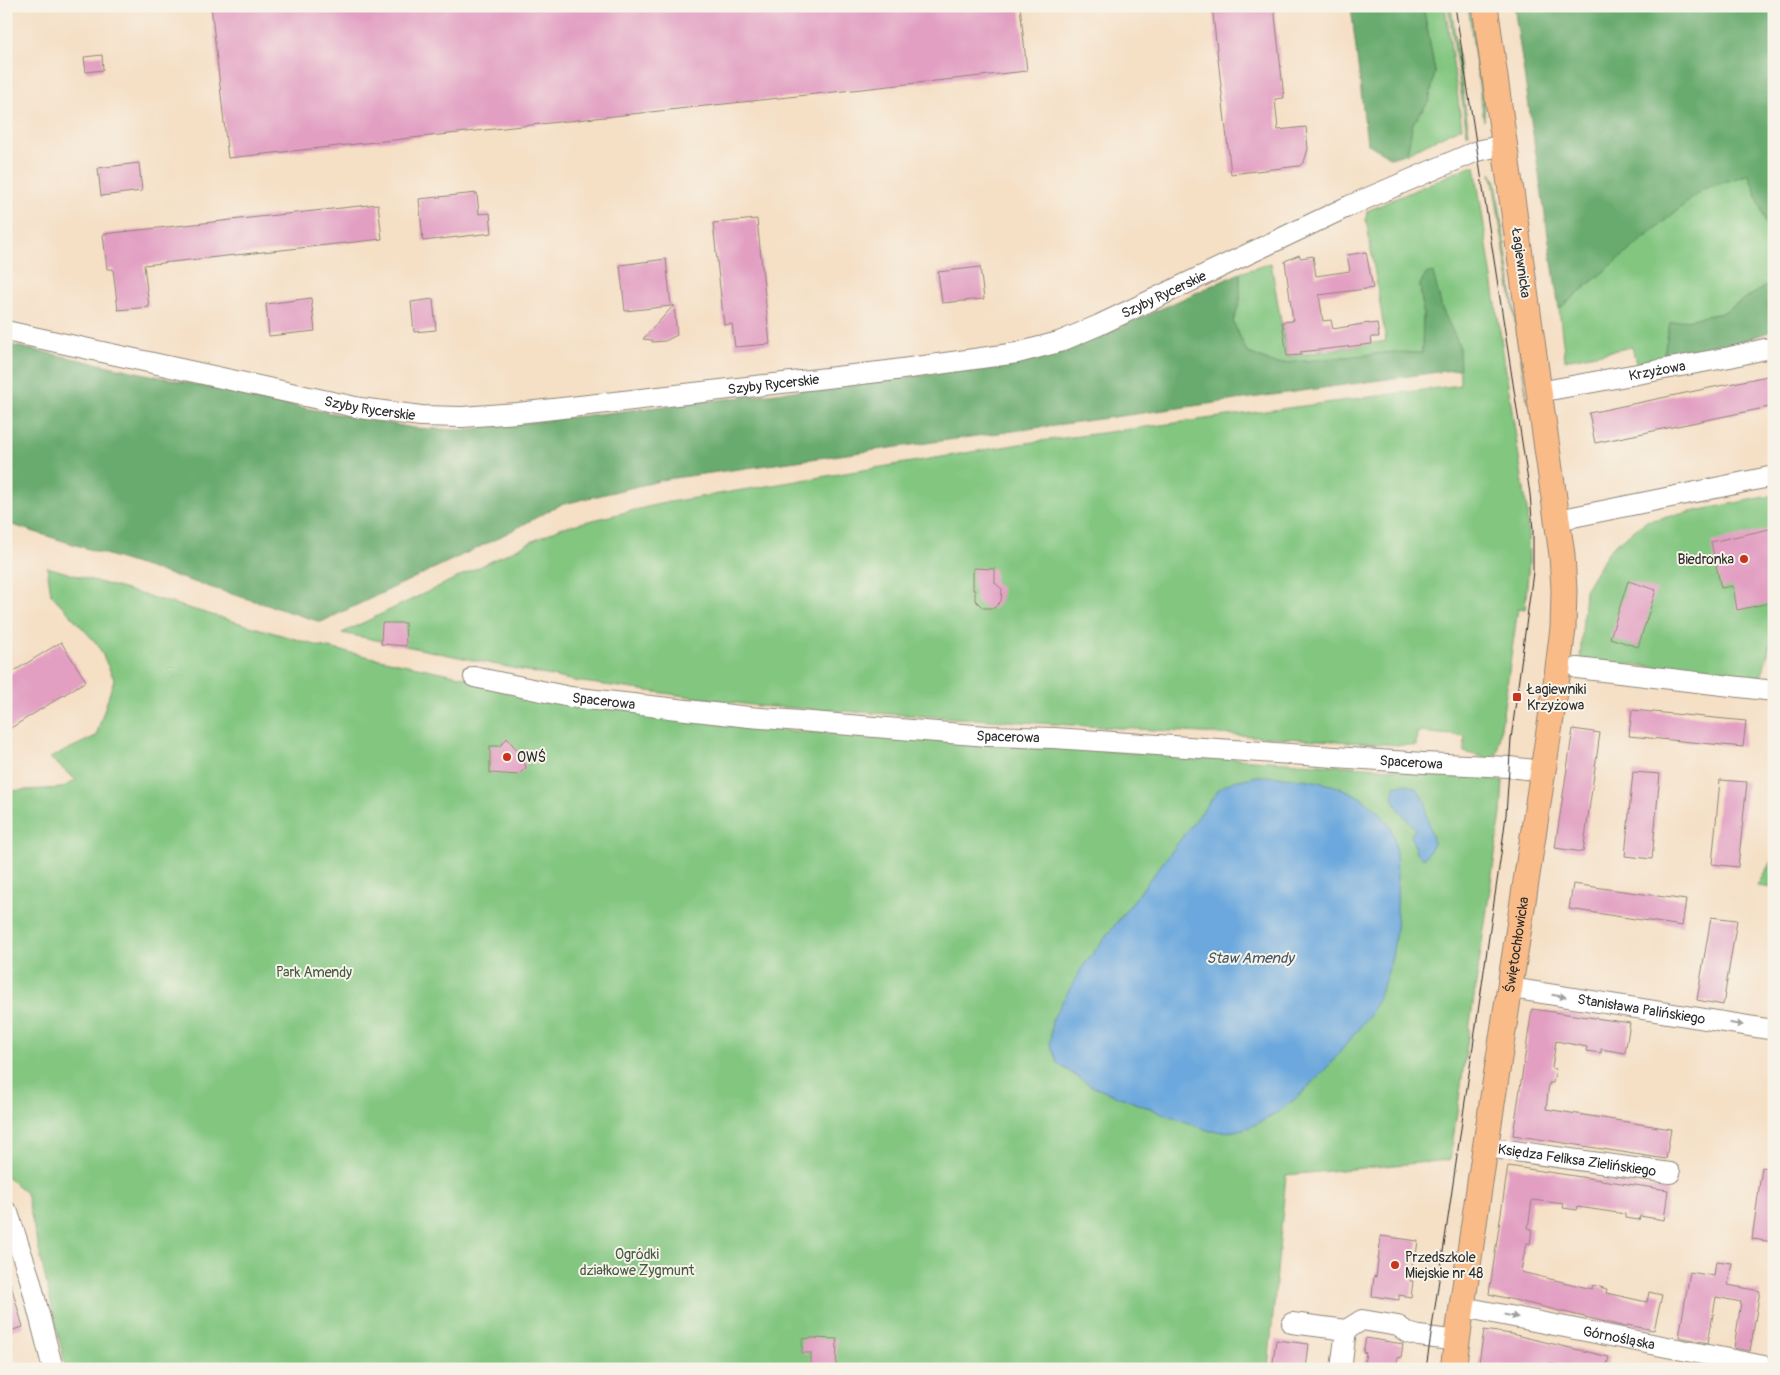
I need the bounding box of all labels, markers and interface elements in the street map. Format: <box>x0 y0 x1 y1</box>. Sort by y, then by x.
street label: Łagiewnicka <box>1508 226 1534 299</box>
street label: Szyby Rycerskie <box>1118 267 1209 322</box>
street label: Krzyżowa <box>1627 357 1687 384</box>
street label: Szyby Rycerskie <box>727 370 820 398</box>
street label: Szyby Rycerskie <box>323 392 416 424</box>
place label: Biedronka <box>1677 551 1734 568</box>
marker: Biedronka <box>1738 553 1750 565</box>
place label: Łagiewniki Krzyżowa <box>1526 681 1587 714</box>
street label: Spacerowa <box>571 689 636 713</box>
marker: Łagiewniki Krzyżowa <box>1511 691 1523 703</box>
street label: Spacerowa <box>976 727 1040 746</box>
place label: OWŚ <box>517 748 546 766</box>
marker: OWŚ <box>501 751 513 763</box>
street label: Spacerowa <box>1379 752 1443 772</box>
street label: Świętochłowicka <box>1500 896 1532 994</box>
water label: Staw Amendy <box>1206 949 1296 968</box>
park label: Park Amendy <box>276 964 352 981</box>
street label: Stanisława Palińskiego <box>1576 990 1707 1027</box>
one-way arrow <box>1551 992 1567 1000</box>
one-way arrow <box>1729 1020 1745 1028</box>
street label: Księdza Feliksa Zielińskiego <box>1497 1140 1658 1180</box>
park label: Ogródki działkowe Zygmunt <box>580 1246 695 1279</box>
place label: Przedszkole Miejskie nr 48 <box>1405 1249 1483 1282</box>
marker: Przedszkole Miejskie nr 48 <box>1389 1259 1401 1271</box>
one-way arrow <box>1503 1313 1519 1321</box>
street label: Górnośląska <box>1581 1322 1657 1353</box>

